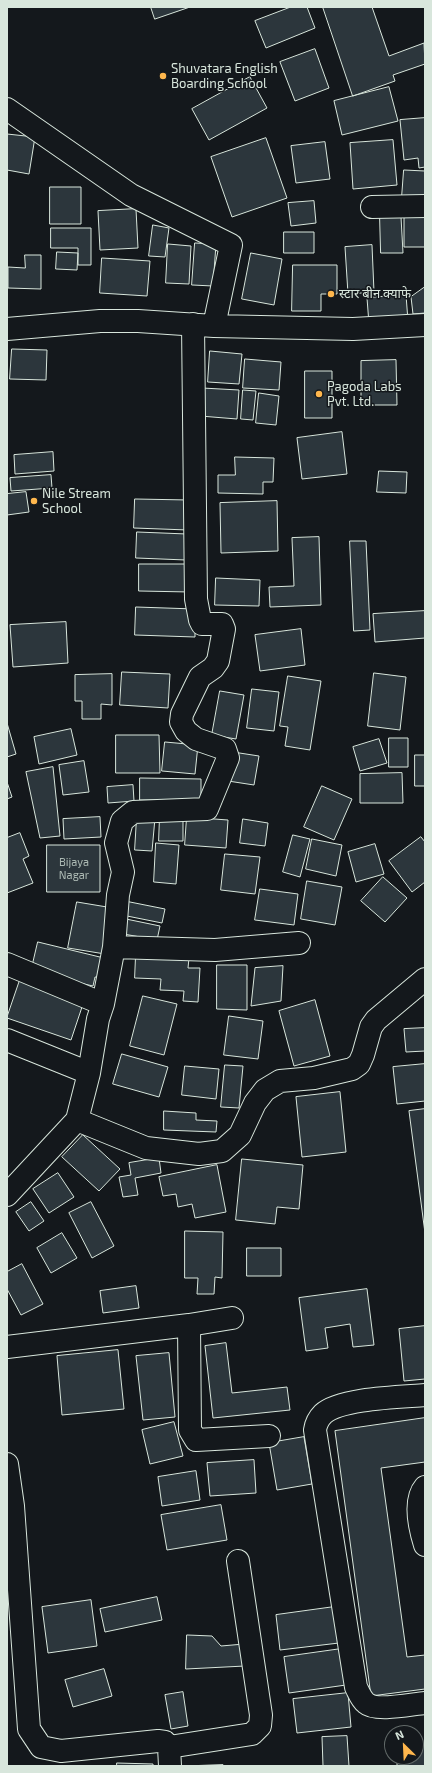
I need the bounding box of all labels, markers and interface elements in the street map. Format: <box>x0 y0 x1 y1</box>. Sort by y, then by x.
place label: Shuvatara English Boarding School <box>171 61 278 92</box>
marker: Shuvatara English Boarding School <box>158 71 168 81</box>
place label: स्टार बीन क्याफे <box>339 286 411 302</box>
marker: स्टार बीन क्याफे <box>326 289 336 299</box>
place label: Pagoda Labs Pvt. Ltd. <box>327 379 402 410</box>
marker: Pagoda Labs Pvt. Ltd. <box>314 389 324 399</box>
place label: Nile Stream School <box>42 486 111 517</box>
marker: Nile Stream School <box>29 496 39 506</box>
house number: Bijaya Nagar <box>59 855 89 881</box>
north arrow <box>384 1725 424 1765</box>
text: N <box>393 1727 406 1742</box>

